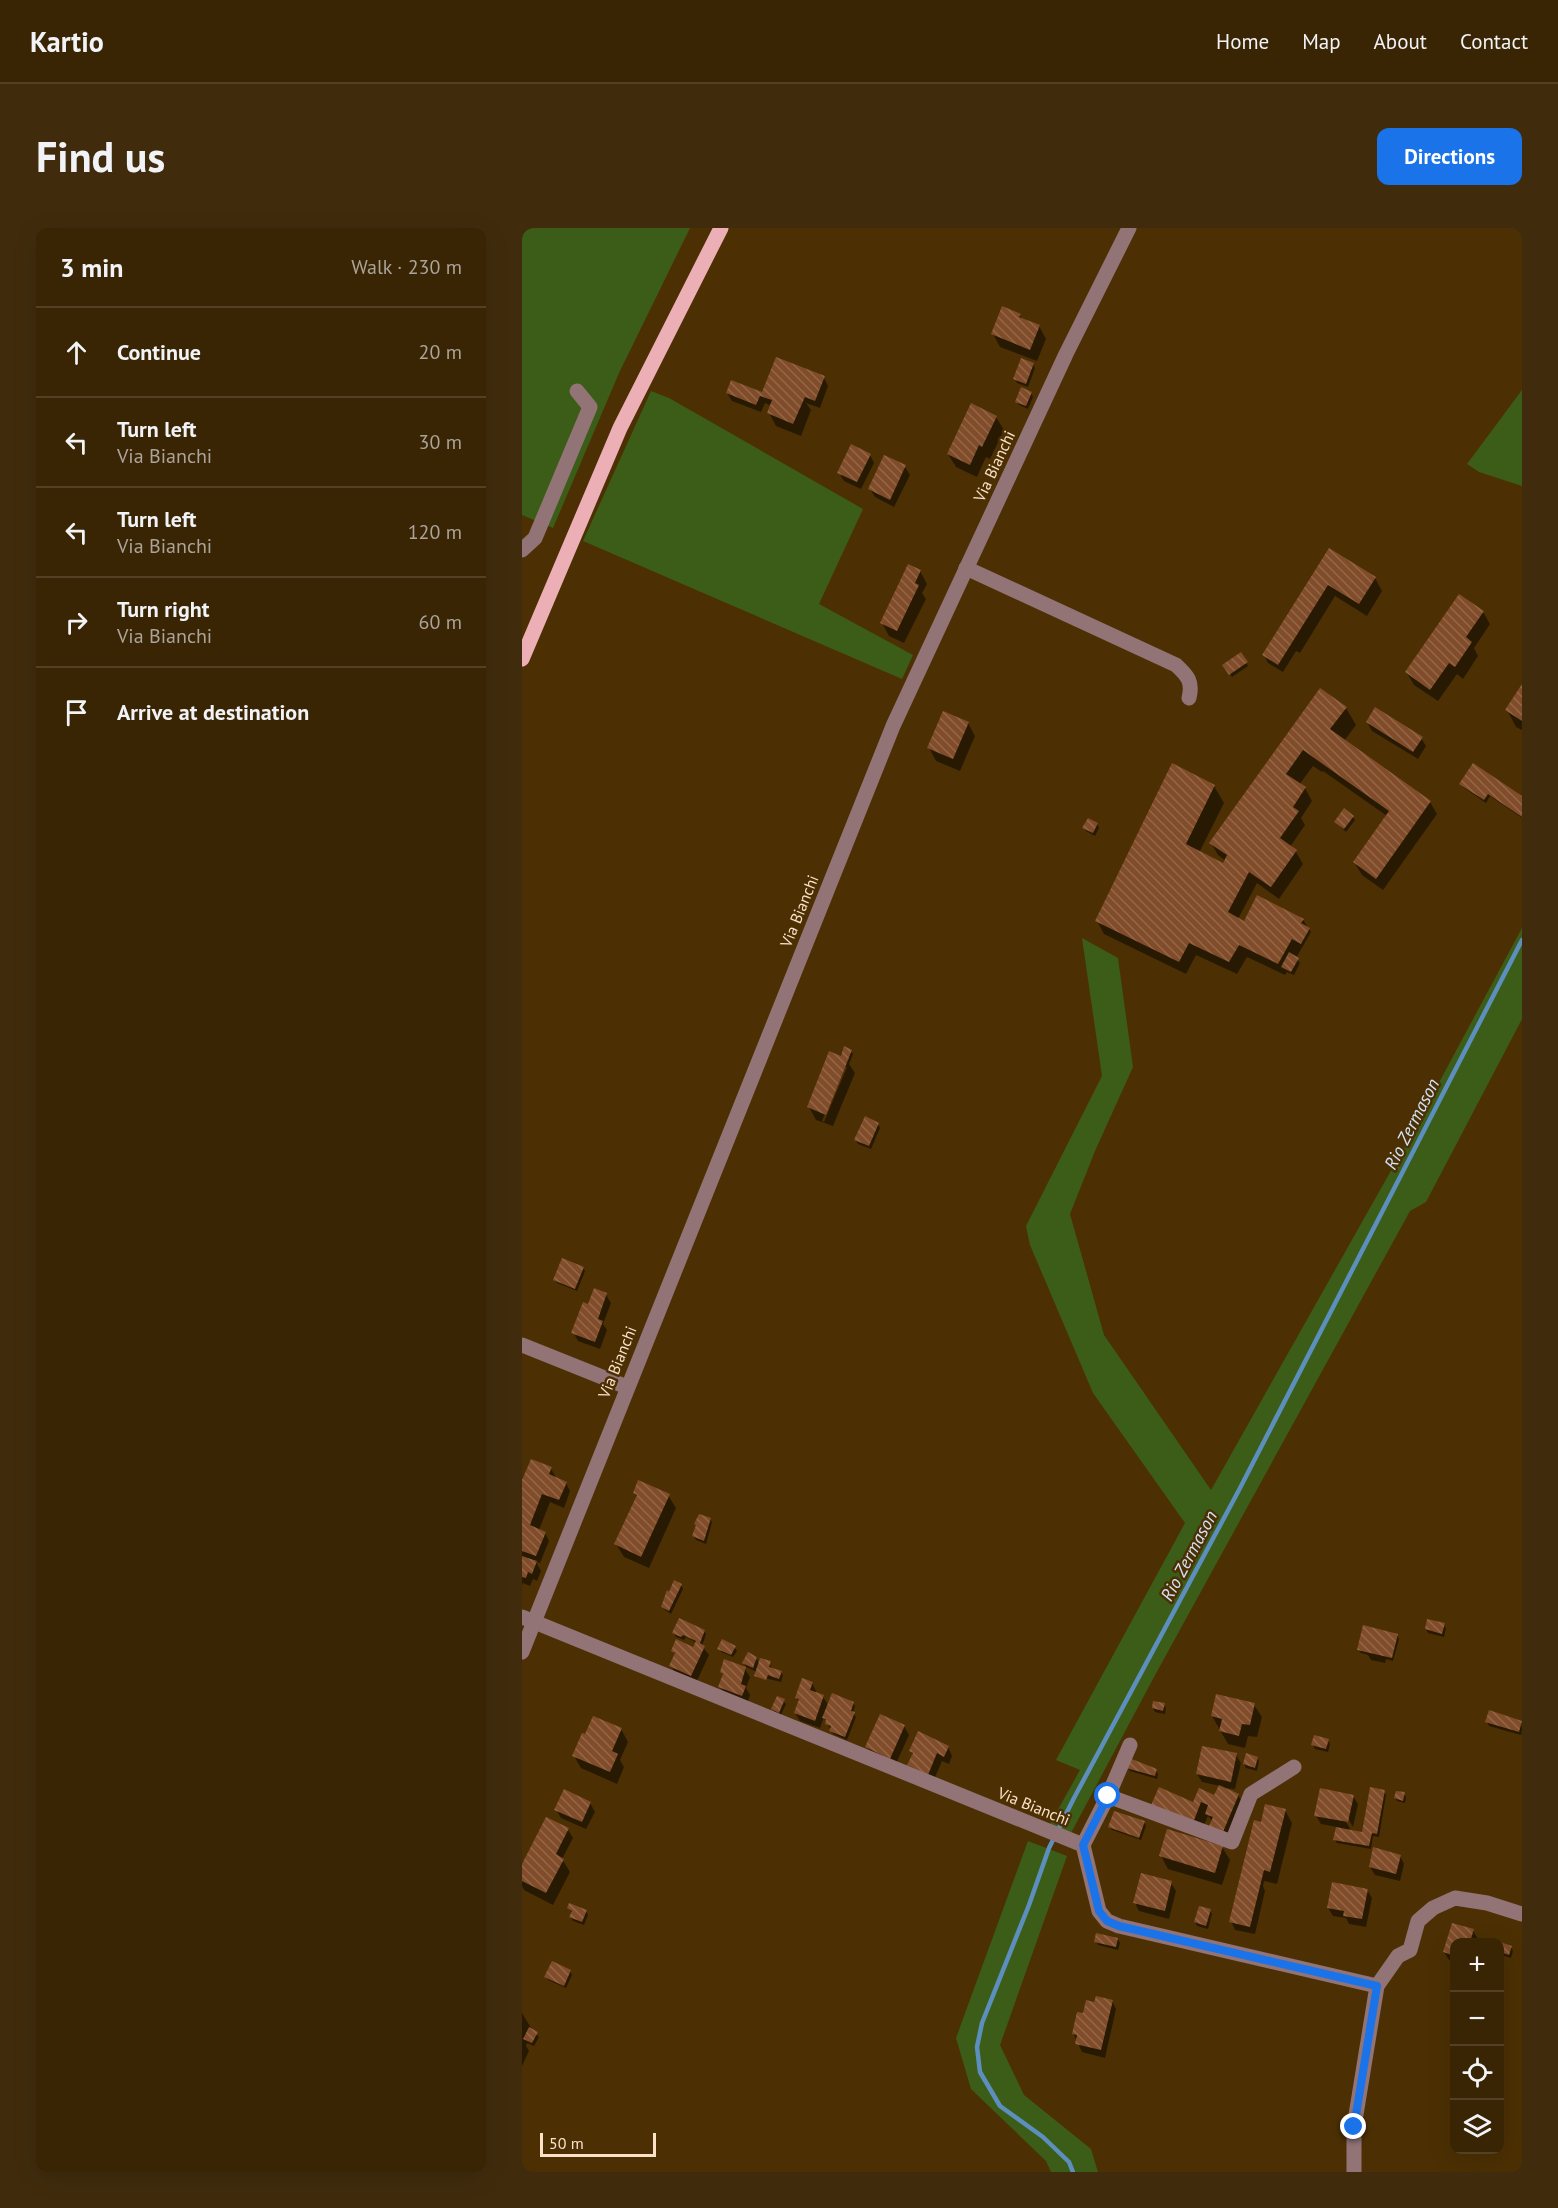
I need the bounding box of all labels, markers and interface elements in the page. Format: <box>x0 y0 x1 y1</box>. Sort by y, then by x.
text: Kartio <box>30 23 104 60</box>
text: Home <box>1216 28 1269 55</box>
text: Map <box>1302 28 1341 55</box>
text: About <box>1374 28 1427 55</box>
text: Contact <box>1460 28 1528 55</box>
button: Directions <box>1377 128 1522 185</box>
text: Find us <box>36 129 165 184</box>
text: 3 min <box>60 251 123 284</box>
text: Walk · 230 m <box>351 254 462 280</box>
icon: ahead <box>60 336 93 369</box>
text: Continue <box>117 338 201 366</box>
text: 20 m <box>419 339 462 365</box>
text: Turn left <box>117 415 197 443</box>
icon: left <box>60 426 93 459</box>
street label: Via Bianchi <box>968 427 1019 506</box>
text: 30 m <box>419 429 462 455</box>
text: Via Bianchi <box>117 443 212 469</box>
text: Turn left <box>117 505 197 533</box>
icon: left <box>60 516 93 549</box>
text: 120 m <box>408 519 462 545</box>
text: Via Bianchi <box>117 533 212 559</box>
text: Turn right <box>117 595 209 623</box>
icon: right <box>60 606 93 639</box>
text: 60 m <box>419 609 462 635</box>
text: Via Bianchi <box>117 623 212 649</box>
icon: arrive <box>60 696 93 729</box>
text: Arrive at destination <box>117 698 309 726</box>
street label: Via Bianchi <box>775 872 823 951</box>
water label: Rio Zermason <box>1379 1074 1444 1173</box>
street label: Via Bianchi <box>593 1323 641 1402</box>
water label: Rio Zermason <box>1155 1507 1222 1605</box>
street label: Via Bianchi <box>994 1782 1073 1830</box>
route start <box>1094 1782 1120 1808</box>
map controls <box>1450 1938 1504 2154</box>
button: + <box>1450 1938 1504 1992</box>
button: − <box>1450 1992 1504 2046</box>
button: locate <box>1450 2046 1504 2100</box>
button: layers <box>1450 2100 1504 2154</box>
route end <box>1340 2113 1366 2139</box>
scale bar <box>540 2130 656 2158</box>
text: 50 m <box>549 2133 584 2153</box>

